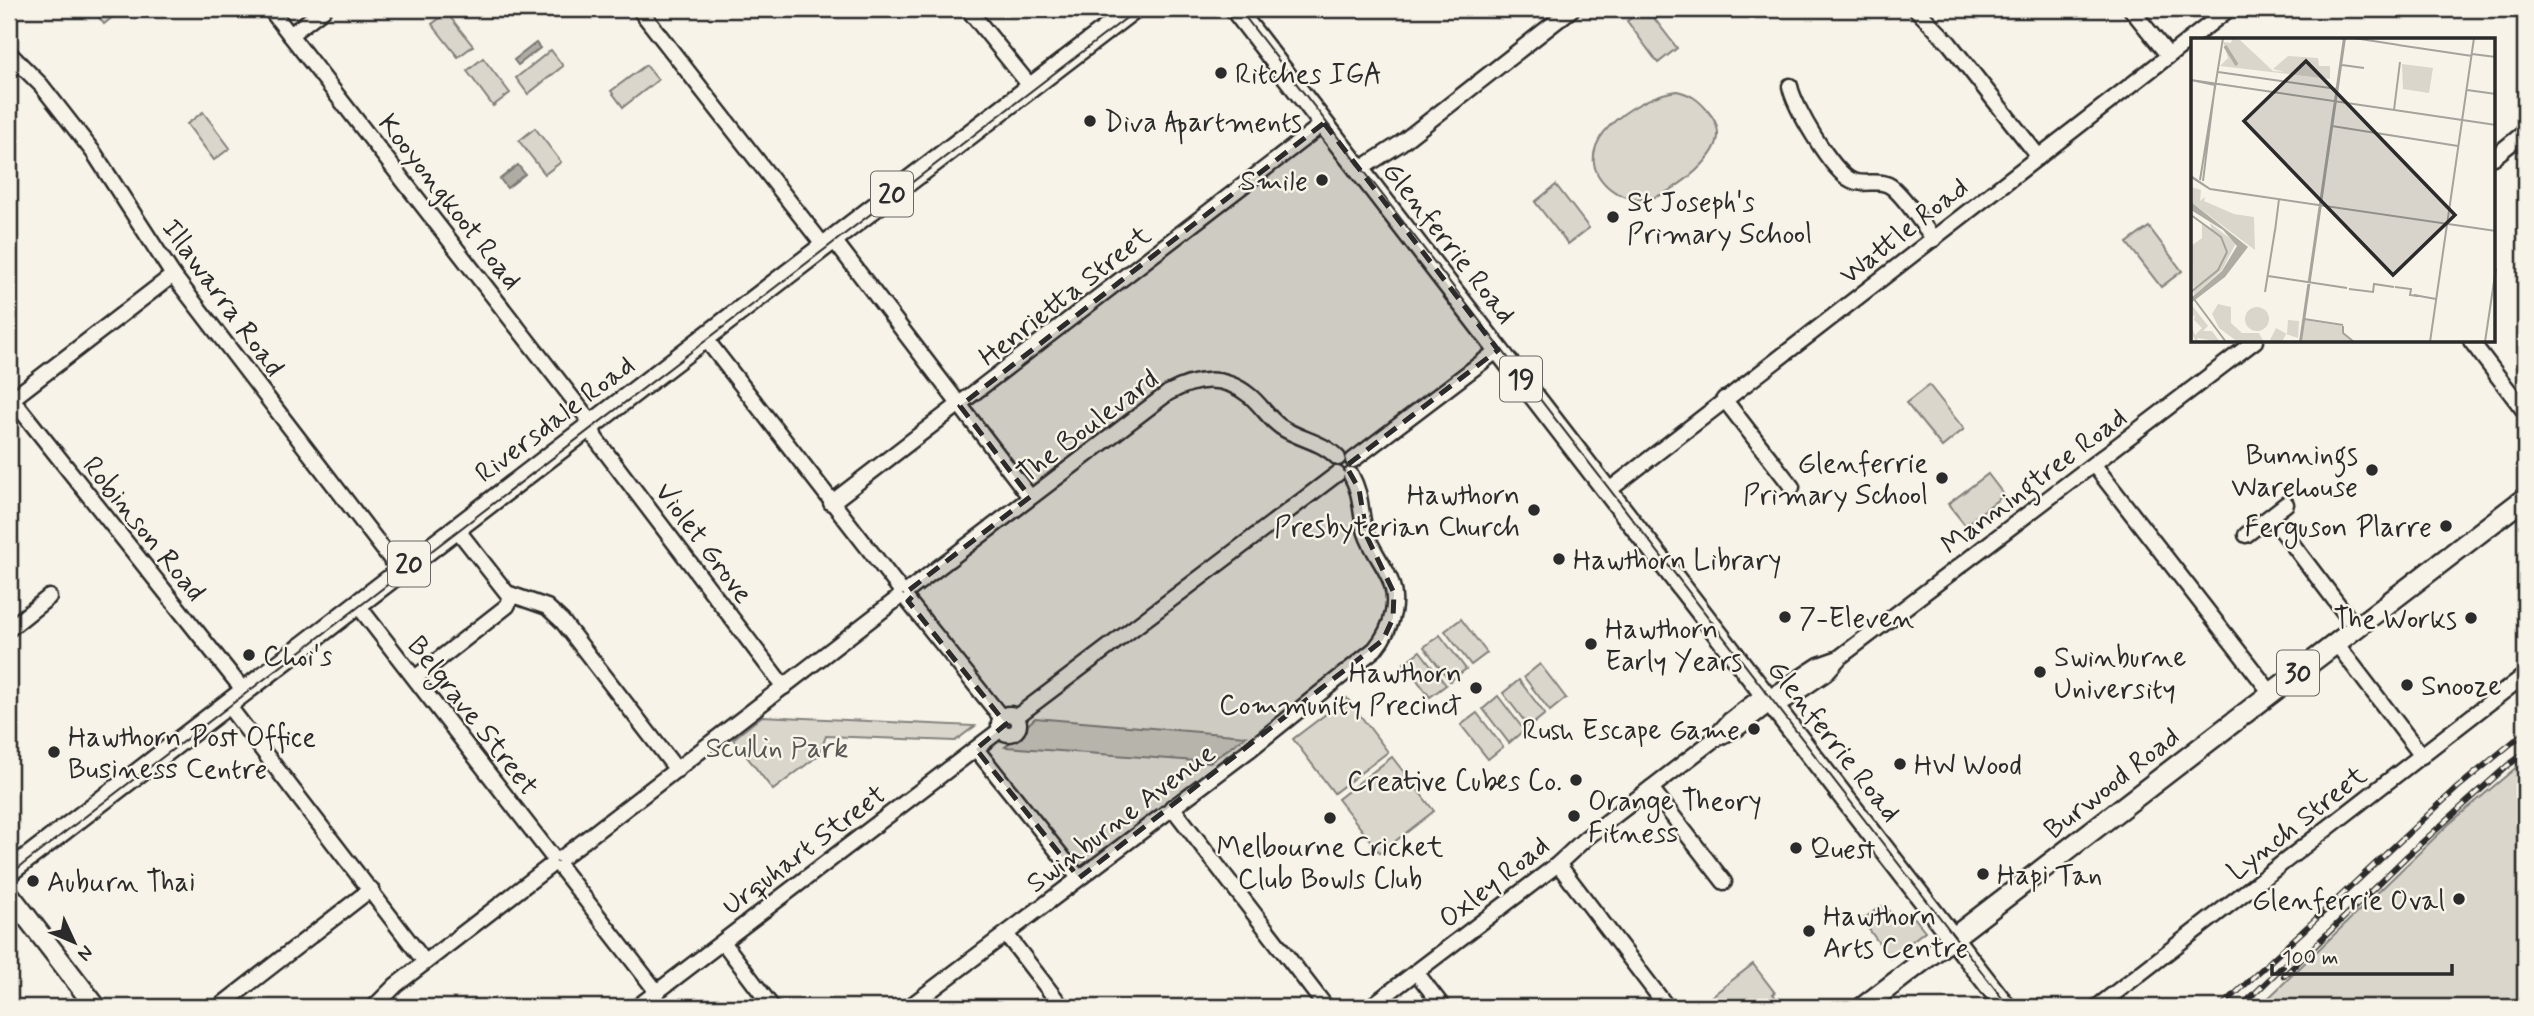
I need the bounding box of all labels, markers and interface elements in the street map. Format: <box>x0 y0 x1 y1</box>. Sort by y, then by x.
inset map <box>2191 38 2496 343</box>
place label: Ritches IGA <box>1235 57 1382 94</box>
marker: Ritches IGA <box>1213 65 1229 81</box>
place label: Diva Apartments <box>1104 105 1302 145</box>
street label: Kooyongkoot Road <box>369 107 529 298</box>
marker: Diva Apartments <box>1082 113 1098 129</box>
street label: Glenferrie Road <box>1373 155 1523 332</box>
place label: Smile <box>1240 164 1308 201</box>
street label: Wattle Road <box>1832 170 1977 294</box>
road number: 20 <box>871 172 913 216</box>
marker: Smile <box>1314 172 1330 188</box>
place label: St Joseph's Primary School <box>1627 185 1812 254</box>
marker: St Joseph's Primary School <box>1605 209 1621 225</box>
street label: Illawarra Road <box>152 212 292 385</box>
street label: Henrietta Street <box>972 218 1160 376</box>
street label: Riversdale Road <box>468 348 643 492</box>
road number: 19 <box>1500 356 1542 402</box>
street label: The Boulevard <box>1010 361 1167 493</box>
street label: Manningtree Road <box>1934 400 2137 566</box>
place label: Bunnings Warehouse <box>2231 438 2358 507</box>
place label: Glenferrie Primary School <box>1743 446 1928 515</box>
street label: Robinson Road <box>73 449 213 610</box>
marker: Bunnings Warehouse <box>2364 462 2380 478</box>
marker: Glenferrie Primary School <box>1934 470 1950 486</box>
street label: Violet Grove <box>645 475 761 612</box>
place label: Hawthorn Presbyterian Church <box>1274 478 1520 547</box>
marker: Hawthorn Presbyterian Church <box>1526 502 1542 518</box>
place label: Ferguson Plarre <box>2245 510 2432 549</box>
marker: Ferguson Plarre <box>2438 518 2454 534</box>
road number: 20 <box>388 542 430 586</box>
place label: Hawthorn Library <box>1573 543 1781 580</box>
marker: Hawthorn Library <box>1551 551 1567 567</box>
place label: 7-Eleven <box>1799 601 1914 638</box>
place label: The Works <box>2334 602 2457 639</box>
marker: 7-Eleven <box>1777 609 1793 625</box>
marker: The Works <box>2463 610 2479 626</box>
place label: Hawthorn Early Years <box>1605 612 1742 681</box>
street label: Belgrave Street <box>396 629 546 805</box>
marker: Hawthorn Early Years <box>1583 636 1599 652</box>
place label: Choi's <box>263 639 332 676</box>
place label: Swinburne University <box>2054 640 2186 709</box>
marker: Choi's <box>241 647 257 663</box>
road number: 30 <box>2277 650 2319 695</box>
street label: Glenferrie Road <box>1758 653 1908 830</box>
place label: Hawthorn Community Precinct <box>1219 656 1462 725</box>
marker: Swinburne University <box>2032 664 2048 680</box>
place label: Snooze <box>2421 669 2501 706</box>
marker: Snooze <box>2399 677 2415 693</box>
marker: Hawthorn Community Precinct <box>1468 680 1484 696</box>
place label: Rush Escape Game <box>1522 713 1740 750</box>
street label: Burwood Road <box>2037 719 2188 849</box>
place label: Hawthorn Post Office Business Centre <box>68 720 316 789</box>
marker: Rush Escape Game <box>1746 721 1762 737</box>
park label: Scullin Park <box>706 731 848 768</box>
street label: Swinburne Avenue <box>1019 736 1224 902</box>
marker: Hawthorn Post Office Business Centre <box>46 744 62 760</box>
place label: HW Wood <box>1914 748 2022 785</box>
marker: HW Wood <box>1892 756 1908 772</box>
street label: Lynch Street <box>2220 757 2375 890</box>
place label: Creative Cubes Co. <box>1347 764 1562 801</box>
marker: Creative Cubes Co. <box>1568 772 1584 788</box>
street label: Urquhart Street <box>715 777 894 925</box>
place label: Orange Theory Fitness <box>1588 784 1762 853</box>
marker: Orange Theory Fitness <box>1566 808 1582 824</box>
marker: Melbourne Cricket Club Bowls Club <box>1322 810 1338 826</box>
street label: Oxley Road <box>1432 828 1557 938</box>
place label: Melbourne Cricket Club Bowls Club <box>1217 830 1444 899</box>
place label: Quest <box>1810 832 1876 869</box>
marker: Quest <box>1788 840 1804 856</box>
place label: Hapi Tan <box>1997 858 2102 895</box>
place label: Auburn Thai <box>47 865 196 902</box>
marker: Hapi Tan <box>1975 866 1991 882</box>
marker: Auburn Thai <box>25 873 41 889</box>
place label: Glenferrie Oval <box>2252 883 2445 920</box>
marker: Glenferrie Oval <box>2451 891 2467 907</box>
place label: Hawthorn Arts Centre <box>1823 899 1968 968</box>
north arrow <box>38 908 108 978</box>
marker: Hawthorn Arts Centre <box>1801 923 1817 939</box>
scale bar <box>2272 932 2452 976</box>
text: N <box>72 940 99 966</box>
text: 100 m <box>2282 944 2338 972</box>

